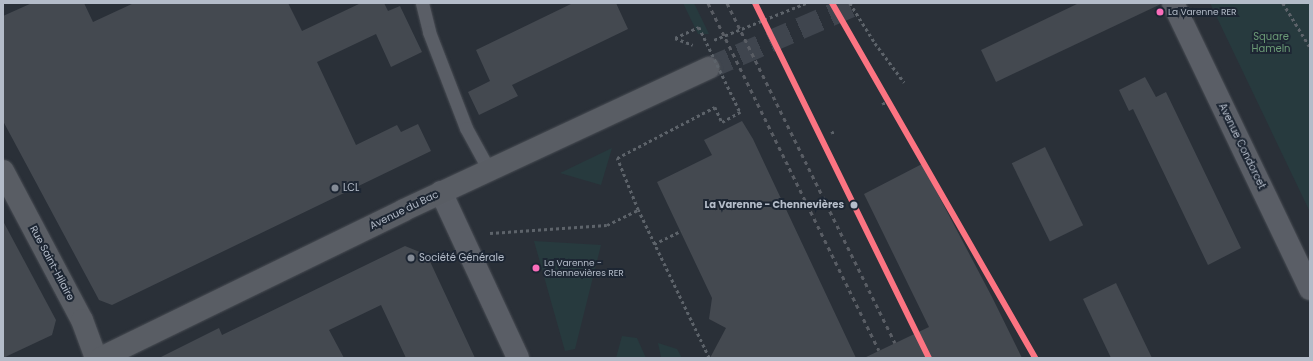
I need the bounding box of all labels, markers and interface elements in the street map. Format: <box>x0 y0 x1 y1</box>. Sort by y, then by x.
marker: La Varenne RER <box>1155 7 1165 17</box>
place label: La Varenne RER <box>1168 7 1237 17</box>
park label: Square Hameln <box>1251 30 1291 54</box>
street label: Avenue Condorcet <box>1216 101 1268 191</box>
place label: LCL <box>343 182 359 194</box>
marker: LCL <box>330 183 340 193</box>
street label: Avenue du Bac <box>368 188 440 232</box>
marker: La Varenne - Chennevières <box>847 198 861 212</box>
place label: La Varenne - Chennevières <box>705 199 844 211</box>
street label: Rue Saint-Hilaire <box>27 224 77 302</box>
place label: Société Générale <box>419 252 504 264</box>
marker: Société Générale <box>406 253 416 263</box>
place label: La Varenne - Chennevières RER <box>544 258 624 279</box>
marker: La Varenne - Chennevières RER <box>531 263 541 273</box>

